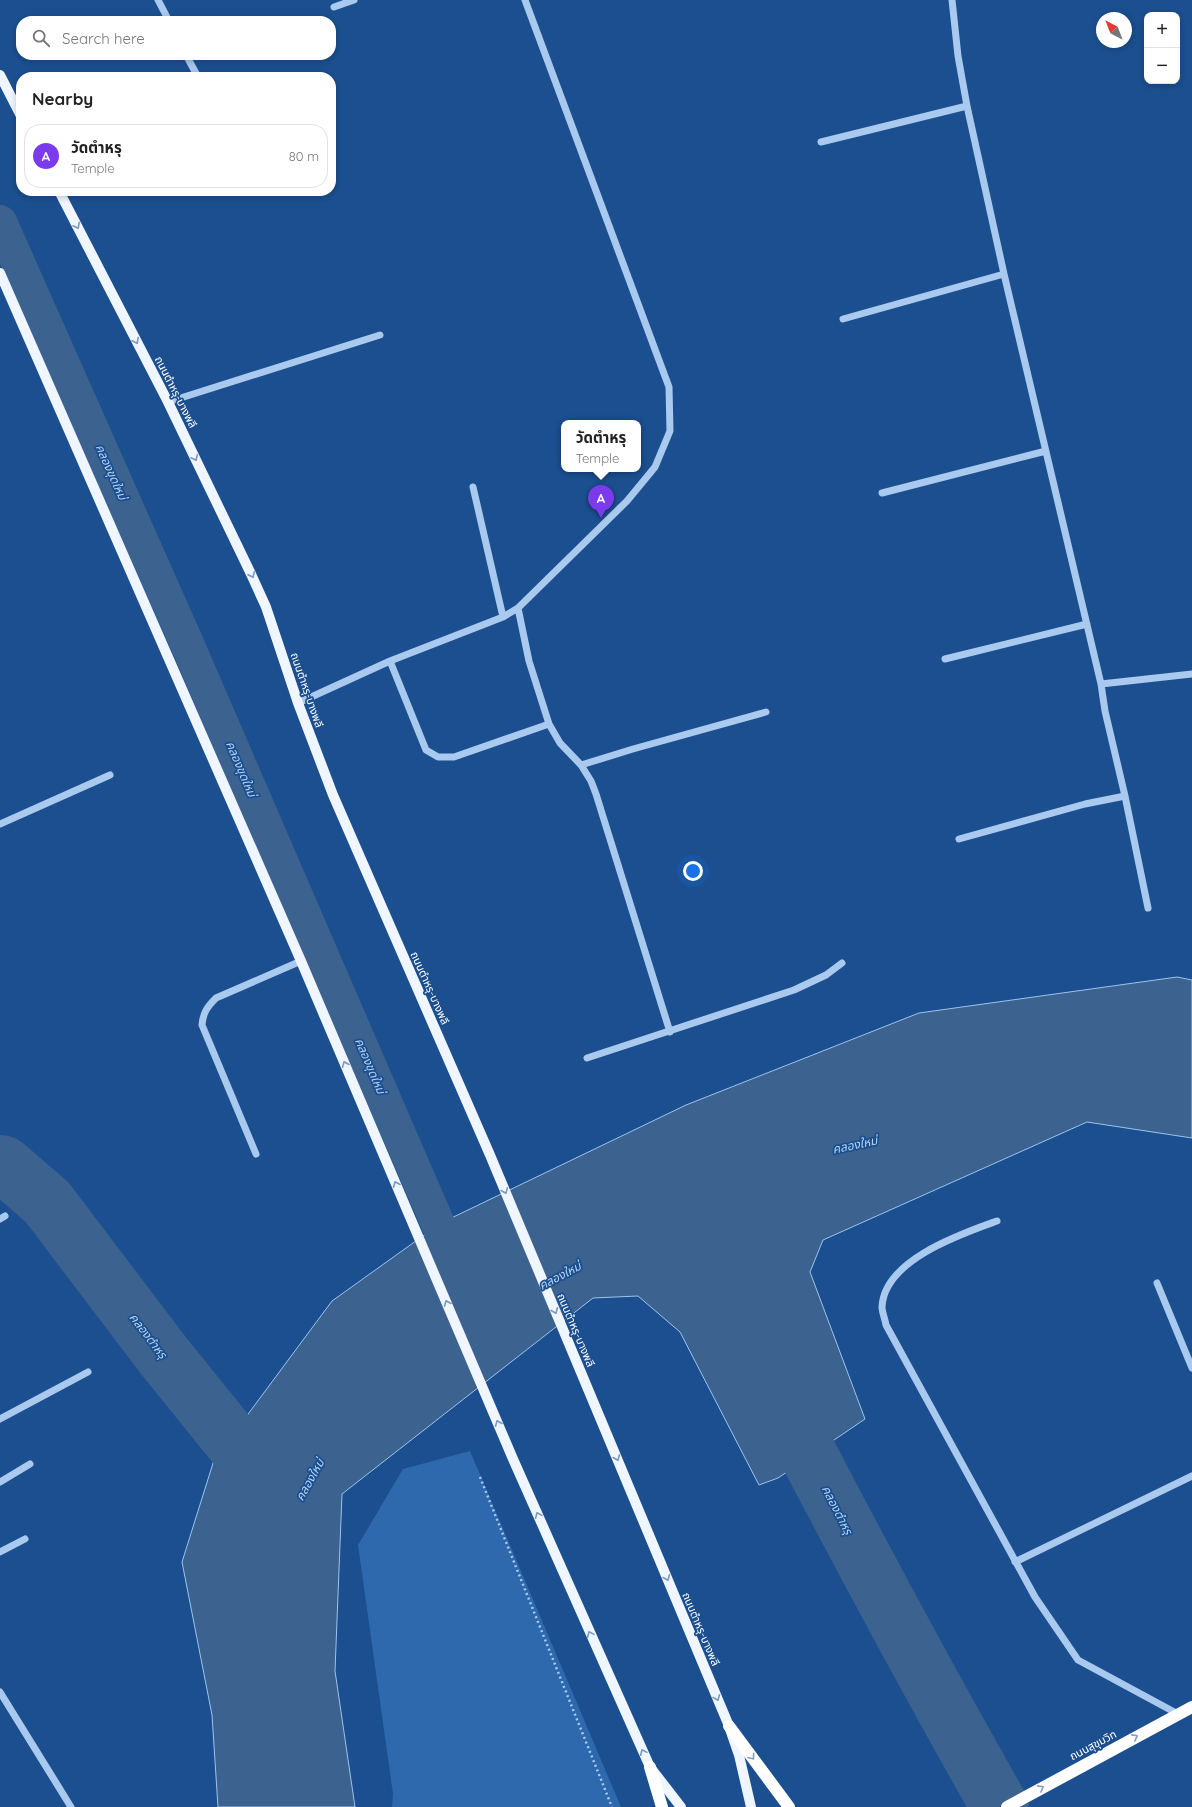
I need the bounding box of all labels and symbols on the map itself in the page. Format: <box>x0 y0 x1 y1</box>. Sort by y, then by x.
north arrow <box>1096 12 1132 48</box>
one-way arrow <box>72 221 80 229</box>
one-way arrow <box>132 337 139 345</box>
street label: ถนนตำหรุ-บางพลี <box>152 354 200 430</box>
water label: คลองขุดใหม่ <box>92 442 131 504</box>
one-way arrow <box>190 453 198 461</box>
pin: A <box>588 485 614 518</box>
one-way arrow <box>247 570 255 578</box>
street label: ถนนตำหรุ-บางพลี <box>288 651 326 729</box>
water label: คลองขุดใหม่ <box>222 739 261 801</box>
your location <box>683 861 703 881</box>
street label: ถนนตำหรุ-บางพลี <box>408 949 452 1027</box>
water label: คลองขุดใหม่ <box>351 1036 390 1098</box>
one-way arrow <box>342 1061 350 1068</box>
water label: คลองใหม่ <box>831 1132 881 1157</box>
one-way arrow <box>393 1180 401 1188</box>
one-way arrow <box>500 1187 508 1195</box>
water label: คลองใหม่ <box>536 1257 585 1293</box>
street label: ถนนตำหรุ-บางพลี <box>554 1291 598 1369</box>
one-way arrow <box>444 1300 452 1308</box>
one-way arrow <box>550 1307 558 1315</box>
water label: คลองตำหรุ <box>126 1310 171 1363</box>
one-way arrow <box>495 1419 503 1427</box>
water label: คลองใหม่ <box>292 1454 328 1503</box>
one-way arrow <box>612 1454 620 1461</box>
water label: คลองตำหรุ <box>818 1483 857 1538</box>
one-way arrow <box>535 1511 543 1519</box>
one-way arrow <box>662 1574 670 1581</box>
street label: ถนนตำหรุ-บางพลี <box>679 1590 723 1668</box>
one-way arrow <box>587 1630 595 1637</box>
one-way arrow <box>712 1694 720 1701</box>
street label: ถนนสุขุมวิท <box>1067 1727 1119 1763</box>
one-way arrow <box>1131 1735 1138 1742</box>
one-way arrow <box>640 1749 648 1757</box>
one-way arrow <box>747 1753 754 1760</box>
one-way arrow <box>1037 1786 1044 1793</box>

